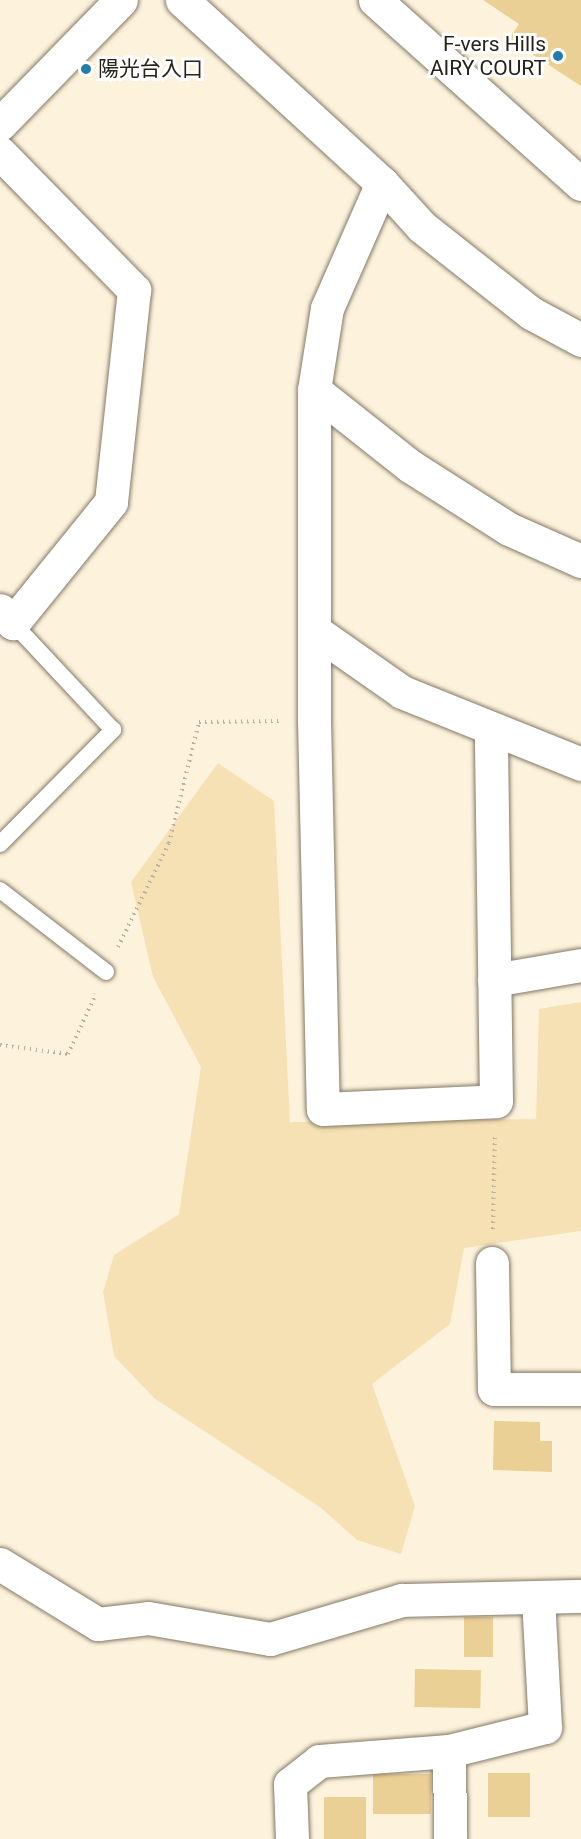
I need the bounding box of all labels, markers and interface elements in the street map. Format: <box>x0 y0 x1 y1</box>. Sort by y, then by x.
place label: F-vers Hills AIRY COURT <box>430 31 546 81</box>
marker: F-vers Hills AIRY COURT <box>551 49 565 63</box>
place label: 陽光台入口 <box>98 56 203 82</box>
marker: 陽光台入口 <box>79 62 93 76</box>

